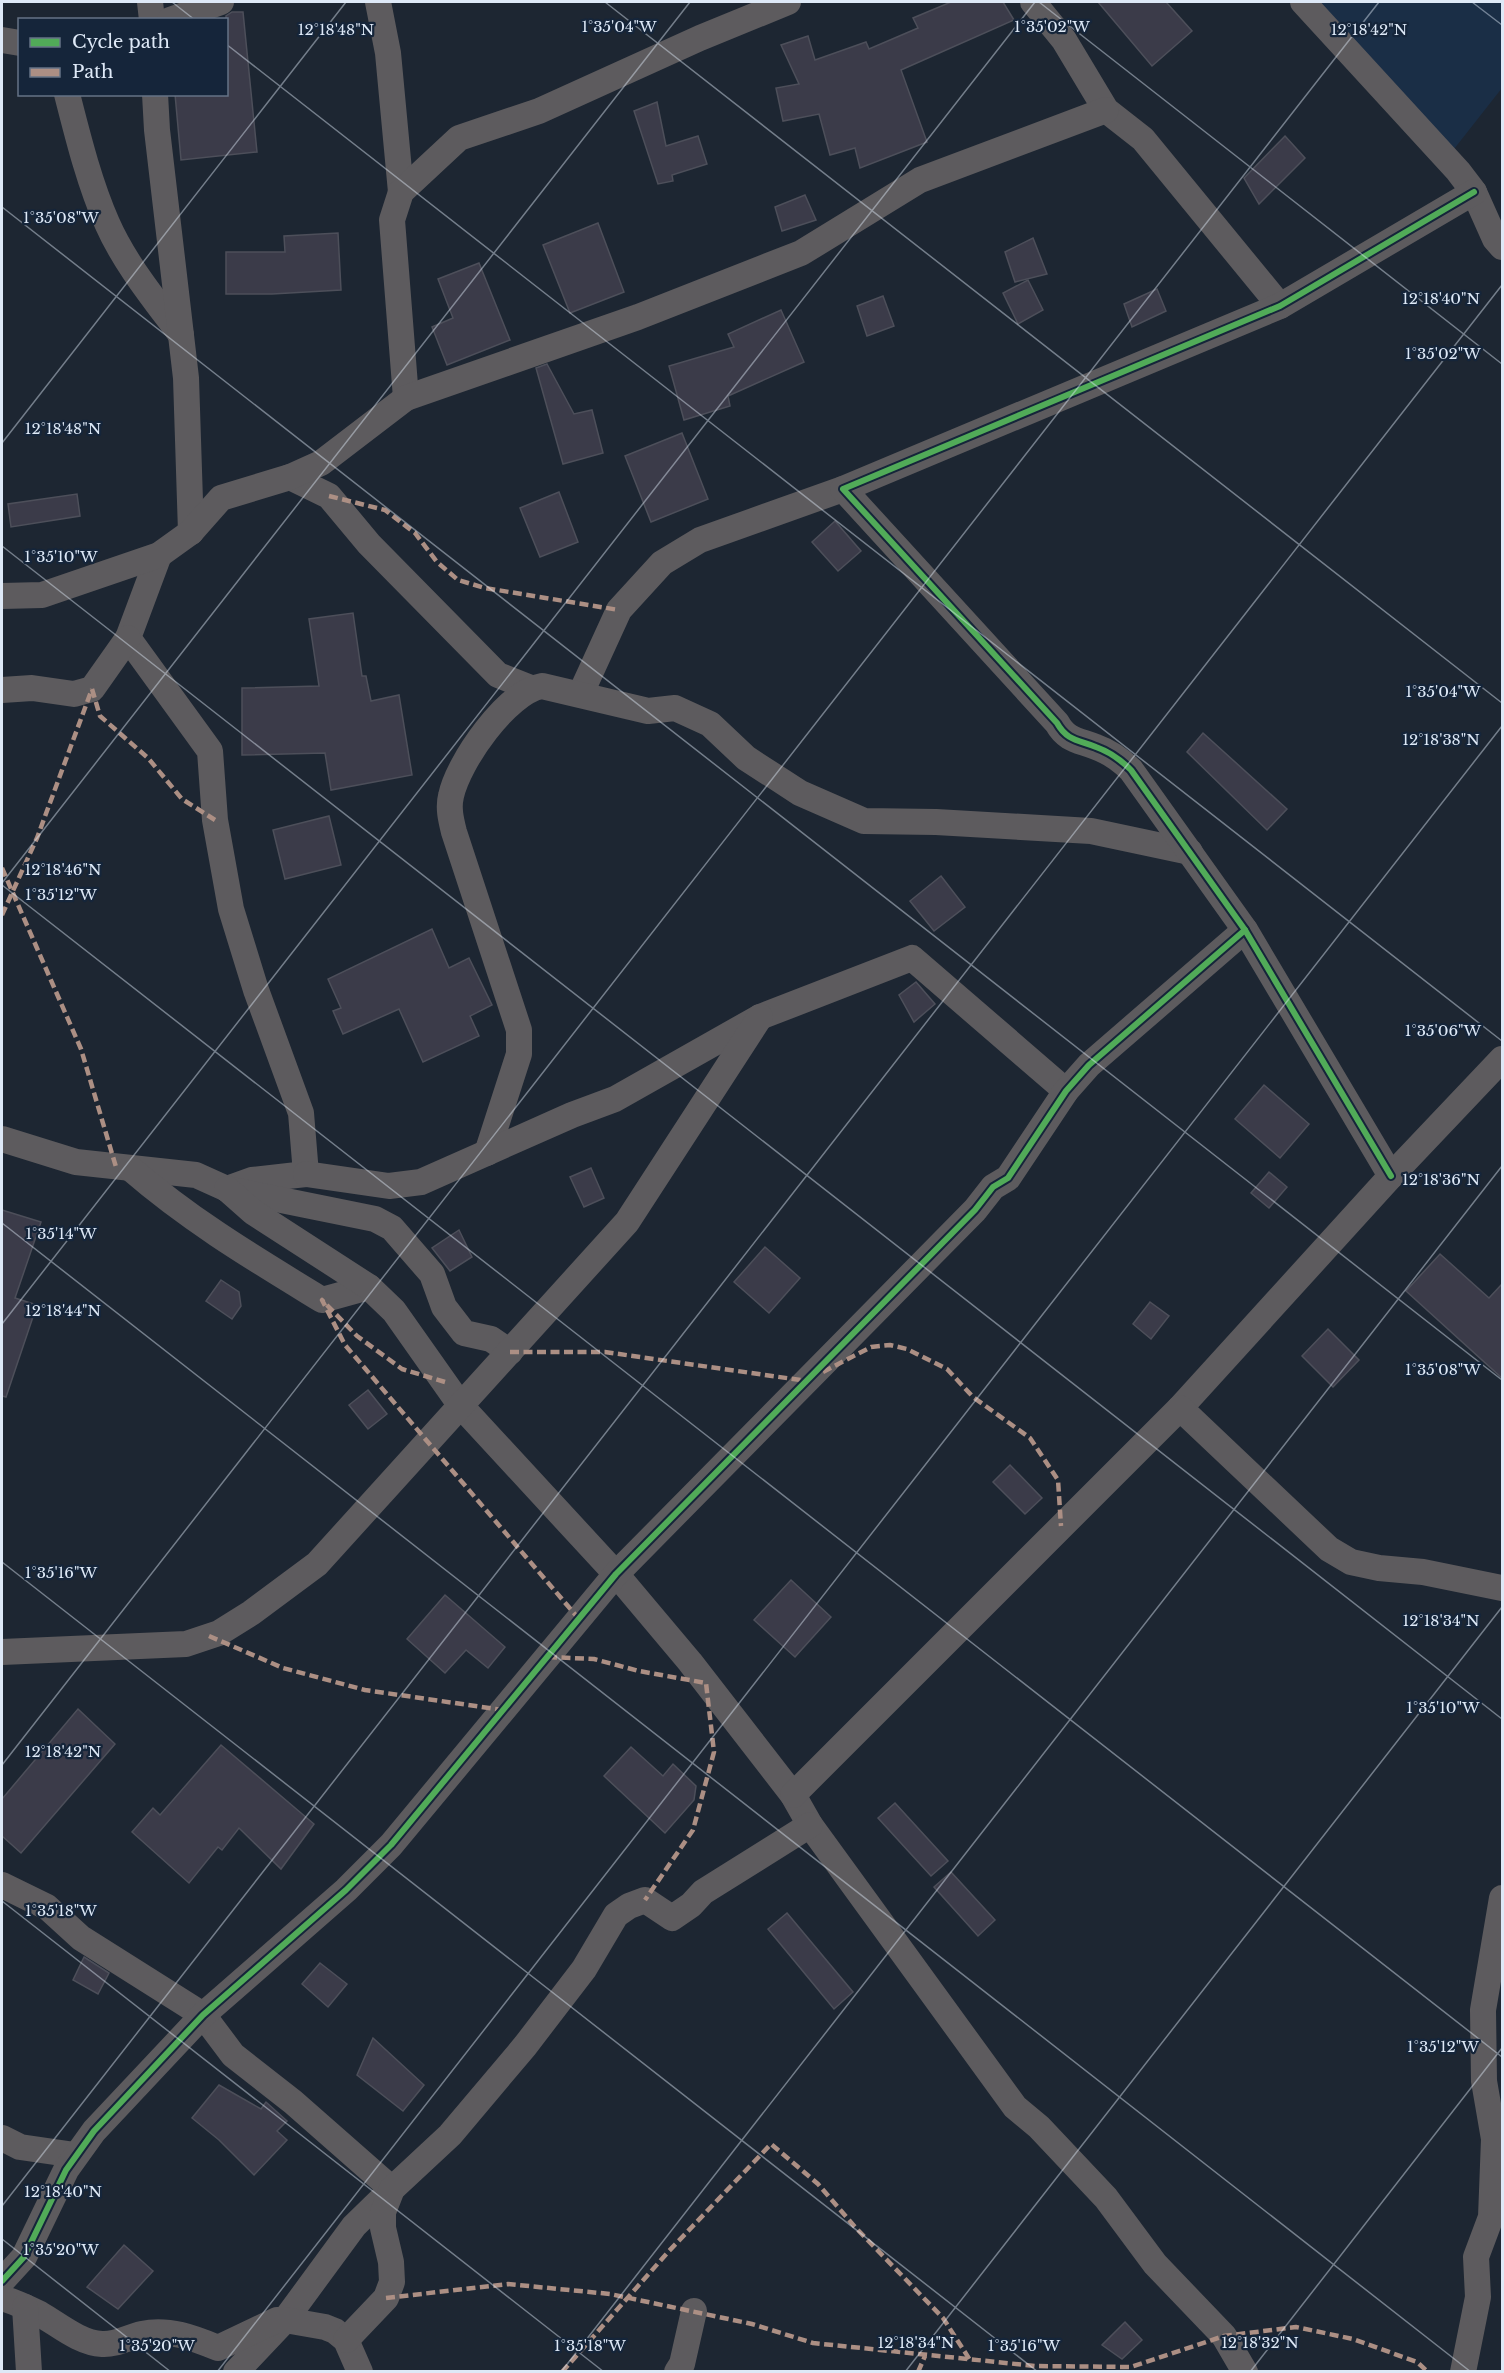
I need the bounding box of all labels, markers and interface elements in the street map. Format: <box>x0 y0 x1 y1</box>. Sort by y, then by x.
text: 1°35'04"W <box>581 17 657 36</box>
text: 1°35'02"W <box>1014 17 1090 36</box>
legend <box>18 18 228 96</box>
text: 12°18'48"N <box>298 20 374 39</box>
text: 12°18'42"N <box>1331 20 1407 39</box>
text: Cycle path <box>72 31 170 53</box>
text: Path <box>72 61 113 83</box>
text: 1°35'08"W <box>23 208 99 227</box>
text: 12°18'40"N <box>1402 289 1480 308</box>
text: 1°35'02"W <box>1405 344 1481 363</box>
text: 12°18'48"N <box>25 419 101 438</box>
text: 1°35'10"W <box>24 547 98 566</box>
text: 1°35'04"W <box>1405 682 1481 701</box>
text: 12°18'38"N <box>1402 730 1480 749</box>
text: 12°18'46"N <box>24 860 102 879</box>
text: 1°35'12"W <box>25 885 97 904</box>
text: 1°35'06"W <box>1405 1021 1482 1040</box>
text: 12°18'36"N <box>1402 1170 1480 1189</box>
text: 1°35'14"W <box>25 1224 97 1243</box>
text: 12°18'44"N <box>25 1301 101 1320</box>
text: 1°35'08"W <box>1405 1360 1481 1379</box>
text: 1°35'16"W <box>25 1563 98 1582</box>
text: 12°18'34"N <box>1403 1611 1479 1630</box>
text: 1°35'10"W <box>1406 1698 1480 1717</box>
text: 12°18'42"N <box>25 1742 101 1761</box>
text: 1°35'18"W <box>25 1901 97 1920</box>
text: 1°35'12"W <box>1407 2037 1479 2056</box>
text: 12°18'40"N <box>24 2182 102 2201</box>
text: 1°35'20"W <box>23 2240 99 2259</box>
text: 12°18'34"N <box>878 2333 954 2352</box>
text: 12°18'32"N <box>1221 2333 1299 2352</box>
text: 1°35'20"W <box>119 2336 195 2355</box>
text: 1°35'18"W <box>554 2336 626 2355</box>
text: 1°35'16"W <box>988 2336 1061 2355</box>

